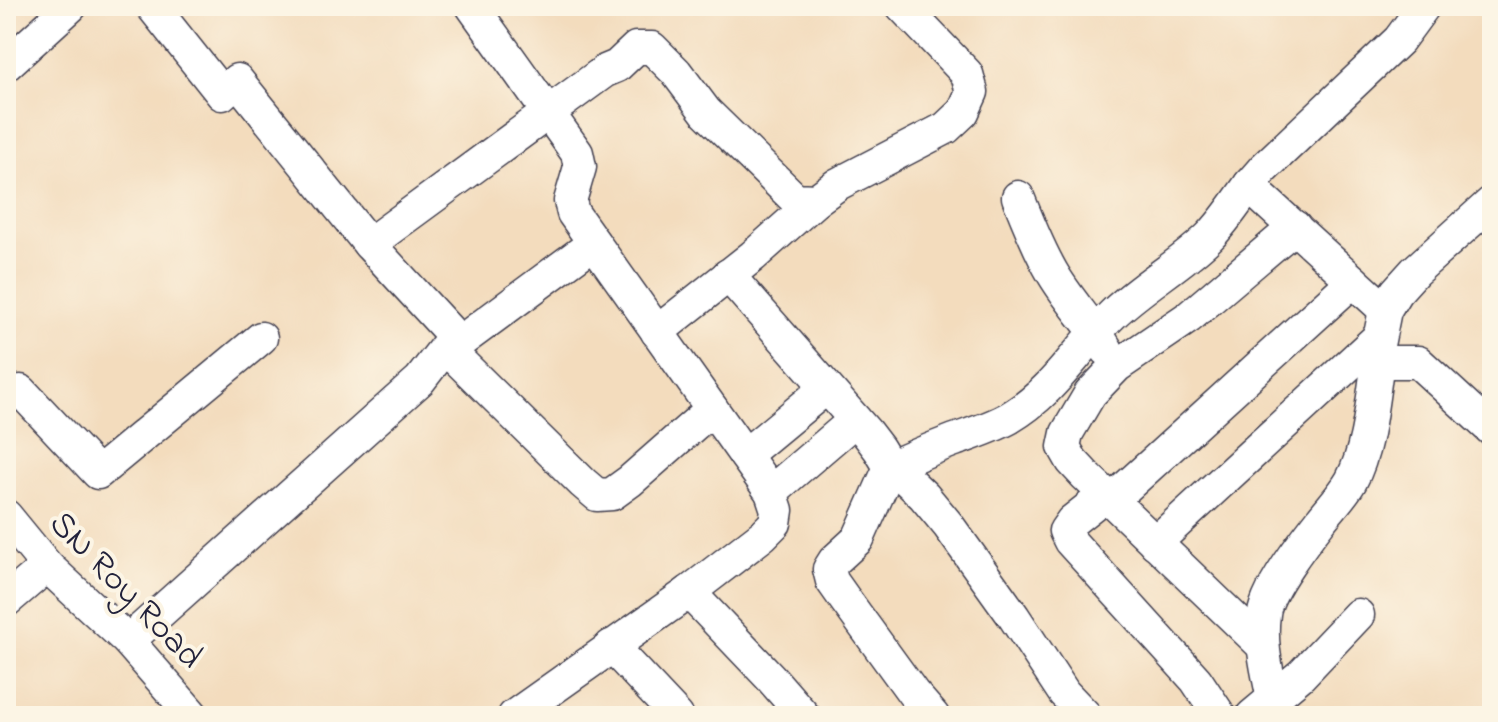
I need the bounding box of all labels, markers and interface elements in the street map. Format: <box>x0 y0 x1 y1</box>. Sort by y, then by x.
street label: SN Roy Road <box>35 500 214 682</box>

